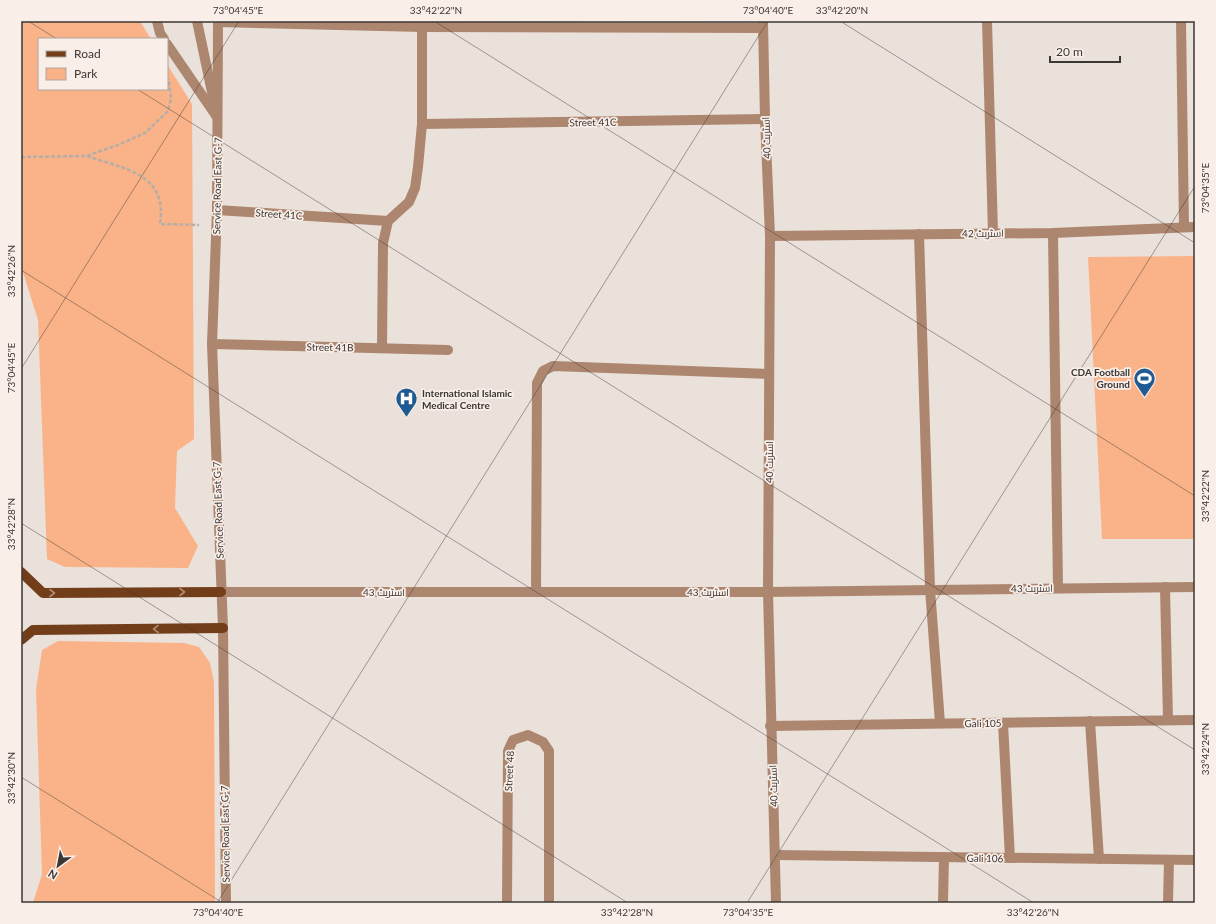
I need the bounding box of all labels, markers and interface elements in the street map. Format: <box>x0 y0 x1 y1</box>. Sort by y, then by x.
text: 73°04'45"E <box>213 4 263 16</box>
text: 33°42'22"N <box>410 4 462 16</box>
text: 73°04'40"E <box>743 4 793 16</box>
text: 33°42'20"N <box>816 4 868 16</box>
legend <box>38 38 168 90</box>
scale bar <box>1050 38 1120 64</box>
text: 20 m <box>1056 44 1083 59</box>
text: Road <box>74 46 101 61</box>
text: Park <box>74 66 98 81</box>
street label: Street 41C <box>569 116 617 128</box>
street label: اسٹریٹ 40 <box>759 117 773 159</box>
street label: Service Road East G-7 <box>210 137 224 235</box>
text: 73°04'35"E <box>1199 163 1211 213</box>
street label: Street 41C <box>255 206 303 222</box>
street label: اسٹریٹ 42 <box>962 227 1004 239</box>
text: 33°42'26"N <box>5 245 17 297</box>
street label: Street 41B <box>306 341 354 353</box>
text: 73°04'45"E <box>5 343 17 393</box>
sports icon: CDA Football Ground <box>1132 365 1158 398</box>
place label: CDA Football Ground <box>1071 366 1130 390</box>
hospital icon: International Islamic Medical Centre <box>393 386 419 419</box>
place label: International Islamic Medical Centre <box>422 387 512 411</box>
street label: اسٹریٹ 40 <box>763 441 775 483</box>
street label: Service Road East G-7 <box>210 461 226 559</box>
text: 33°42'22"N <box>1199 470 1211 522</box>
text: 33°42'28"N <box>5 498 17 550</box>
street label: اسٹریٹ 43 <box>1011 582 1053 594</box>
street label: اسٹریٹ 43 <box>363 586 405 598</box>
street label: اسٹریٹ 43 <box>687 586 729 598</box>
one-way arrow <box>179 588 185 596</box>
one-way arrow <box>49 589 55 597</box>
one-way arrow <box>153 625 159 633</box>
street label: Gali 105 <box>964 717 1002 729</box>
text: 33°42'24"N <box>1199 723 1211 775</box>
street label: Street 48 <box>502 750 516 792</box>
text: 33°42'30"N <box>5 752 17 804</box>
street label: اسٹریٹ 40 <box>766 765 780 807</box>
street label: Service Road East G-7 <box>218 785 232 883</box>
north arrow <box>38 846 78 886</box>
street label: Gali 106 <box>966 852 1004 864</box>
text: N <box>45 867 59 883</box>
text: 73°04'40"E <box>193 906 243 918</box>
text: 33°42'28"N <box>601 906 653 918</box>
text: 73°04'35"E <box>723 906 773 918</box>
text: 33°42'26"N <box>1007 906 1059 918</box>

